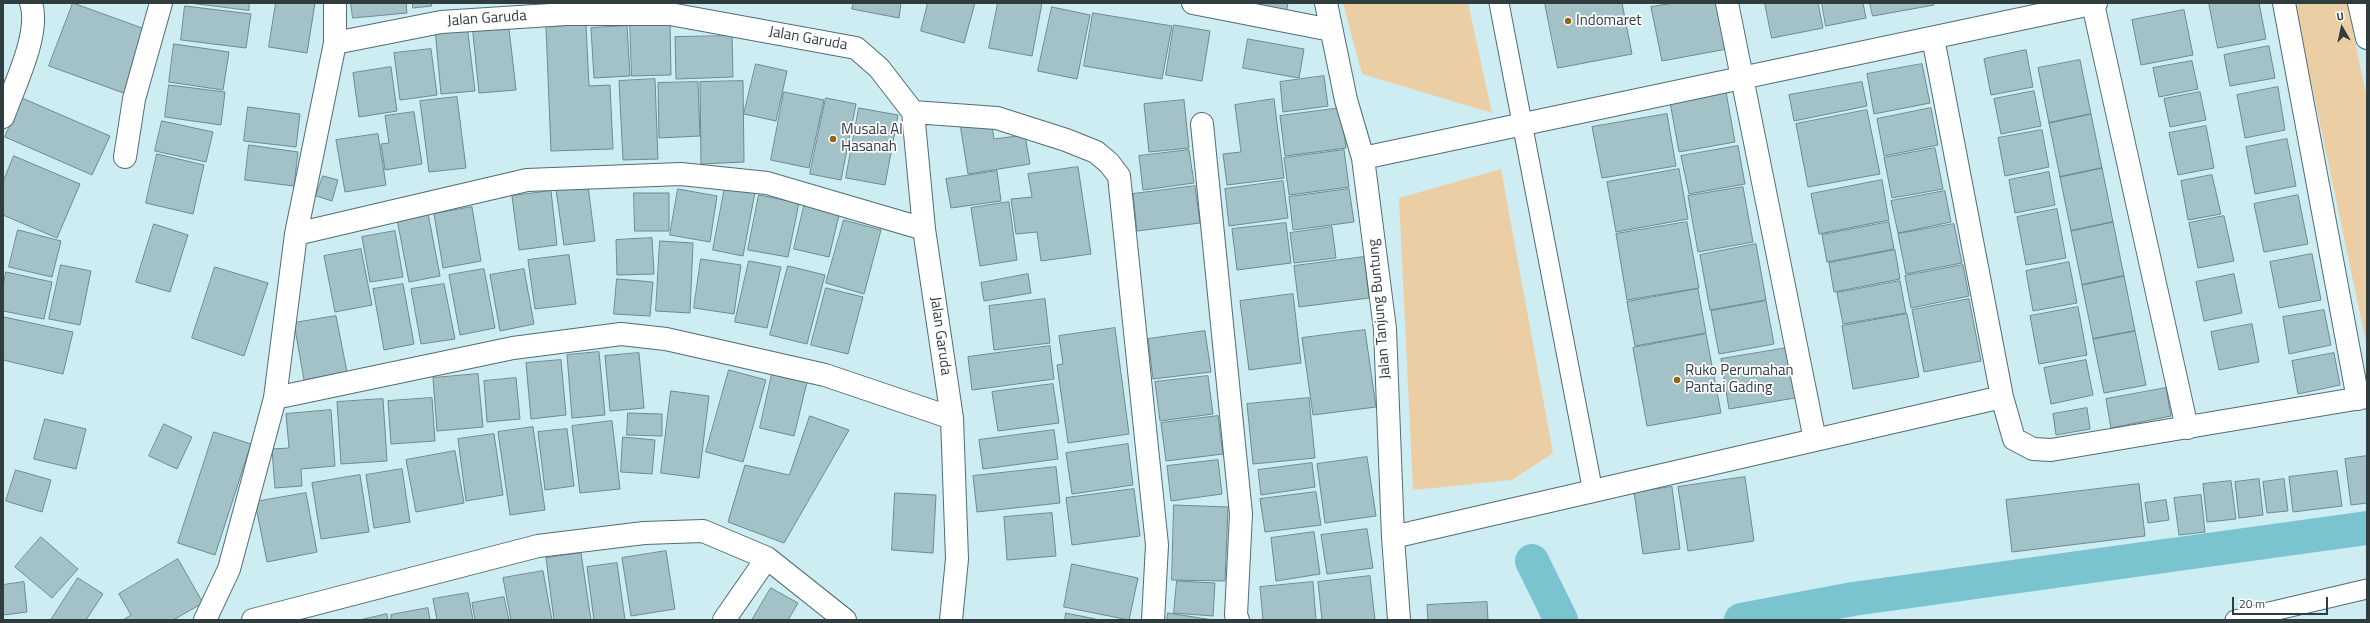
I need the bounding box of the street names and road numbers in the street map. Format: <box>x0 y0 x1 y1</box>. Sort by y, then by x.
street label: Jalan Garuda <box>447 7 527 31</box>
street label: Jalan Garuda <box>767 23 849 55</box>
street label: Jalan Tanjung Buntung <box>1365 238 1395 380</box>
street label: Jalan Garuda <box>926 295 954 377</box>

